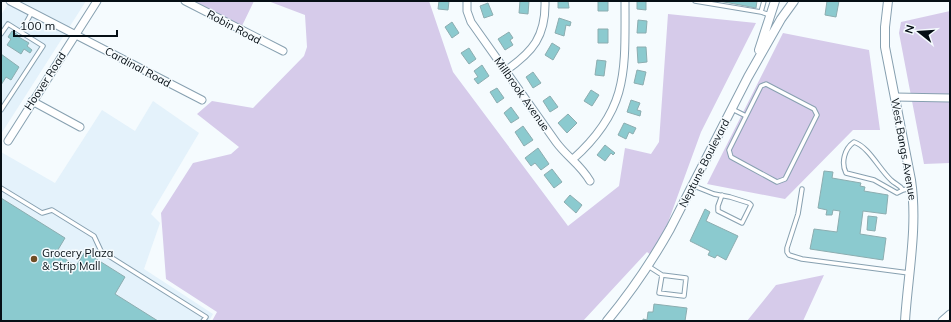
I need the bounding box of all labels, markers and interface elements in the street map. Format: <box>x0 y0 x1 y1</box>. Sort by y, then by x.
street label: Robin Road <box>205 7 263 47</box>
scale bar <box>14 12 117 38</box>
north arrow <box>899 12 939 52</box>
text: 100 m <box>20 18 55 33</box>
text: N <box>902 23 917 35</box>
street label: Cardinal Road <box>103 44 173 90</box>
street label: Hoover Road <box>21 49 69 113</box>
street label: Millbrook Avenue <box>491 54 553 134</box>
street label: West Bangs Avenue <box>888 97 920 201</box>
street label: Neptune Boulevard <box>676 116 732 210</box>
place label: Grocery Plaza & Strip Mall <box>42 246 113 273</box>
marker: Grocery Plaza & Strip Mall <box>29 254 39 264</box>

